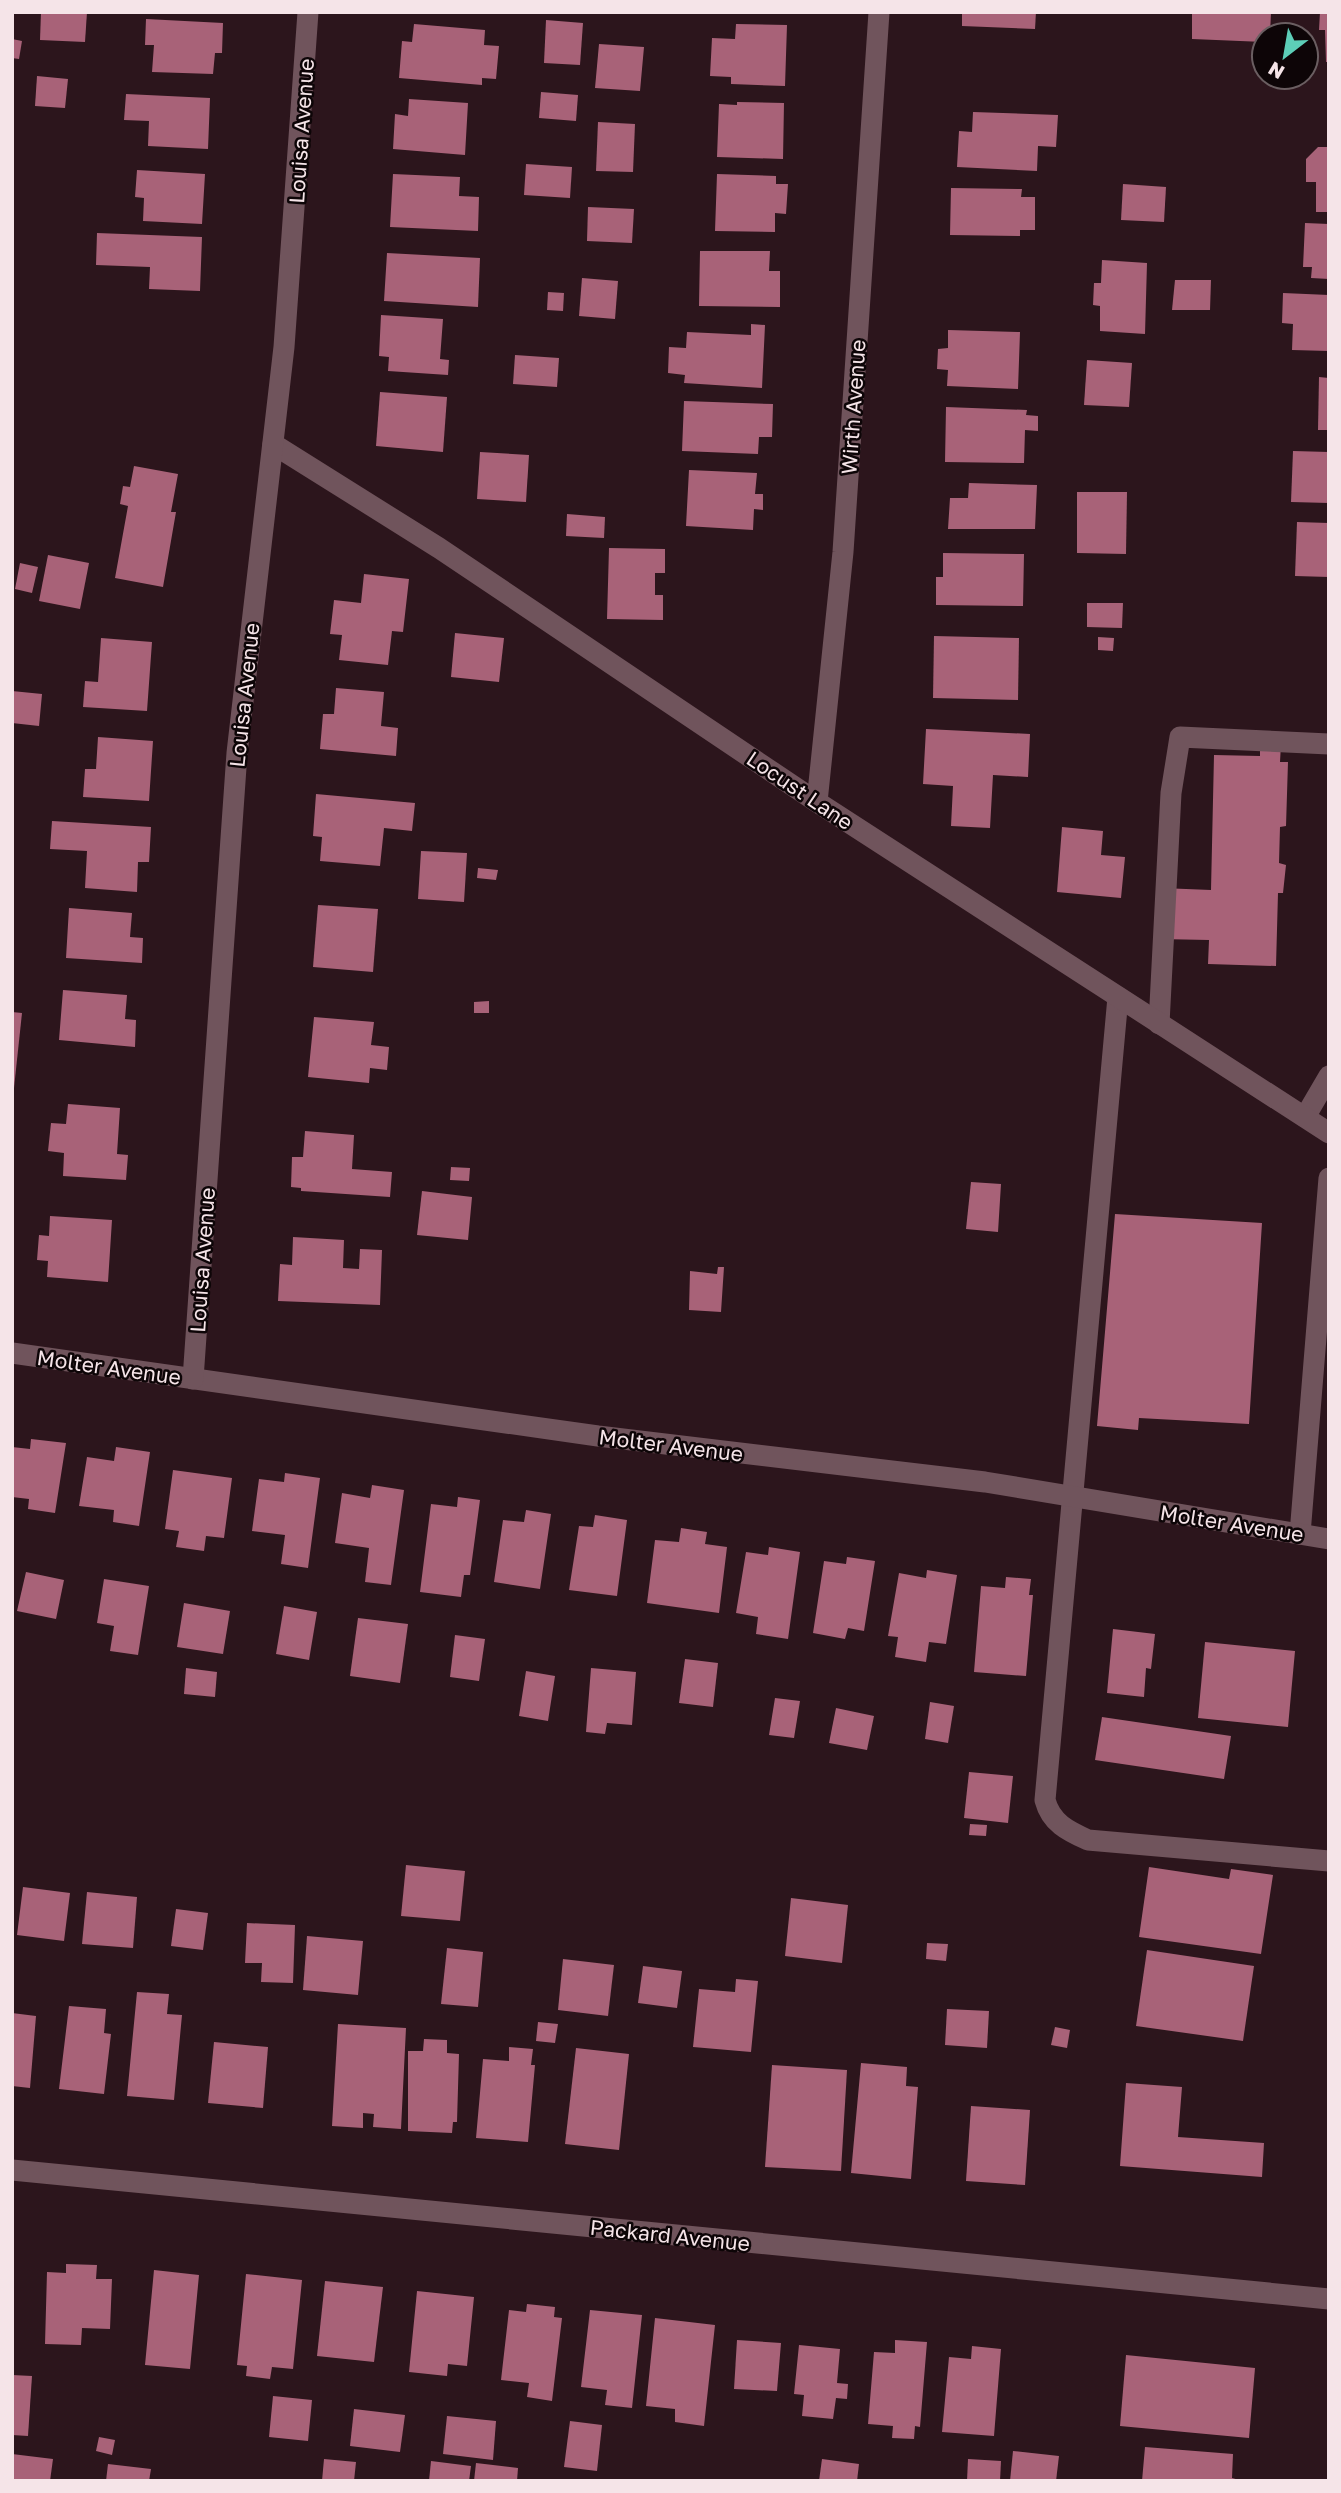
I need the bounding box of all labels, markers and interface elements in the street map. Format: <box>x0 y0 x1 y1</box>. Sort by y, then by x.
north arrow <box>1250 21 1320 91</box>
text: N <box>1264 57 1288 85</box>
street label: Louisa Avenue <box>283 58 319 204</box>
street label: Wirth Avenue <box>835 339 871 475</box>
street label: Louisa Avenue <box>223 621 265 769</box>
street label: Locust Lane <box>742 745 858 835</box>
street label: Louisa Avenue <box>184 1187 220 1333</box>
street label: Molter Avenue <box>35 1344 183 1390</box>
street label: Molter Avenue <box>597 1423 745 1467</box>
street label: Molter Avenue <box>1158 1499 1306 1547</box>
street label: Packard Avenue <box>589 2214 751 2256</box>

